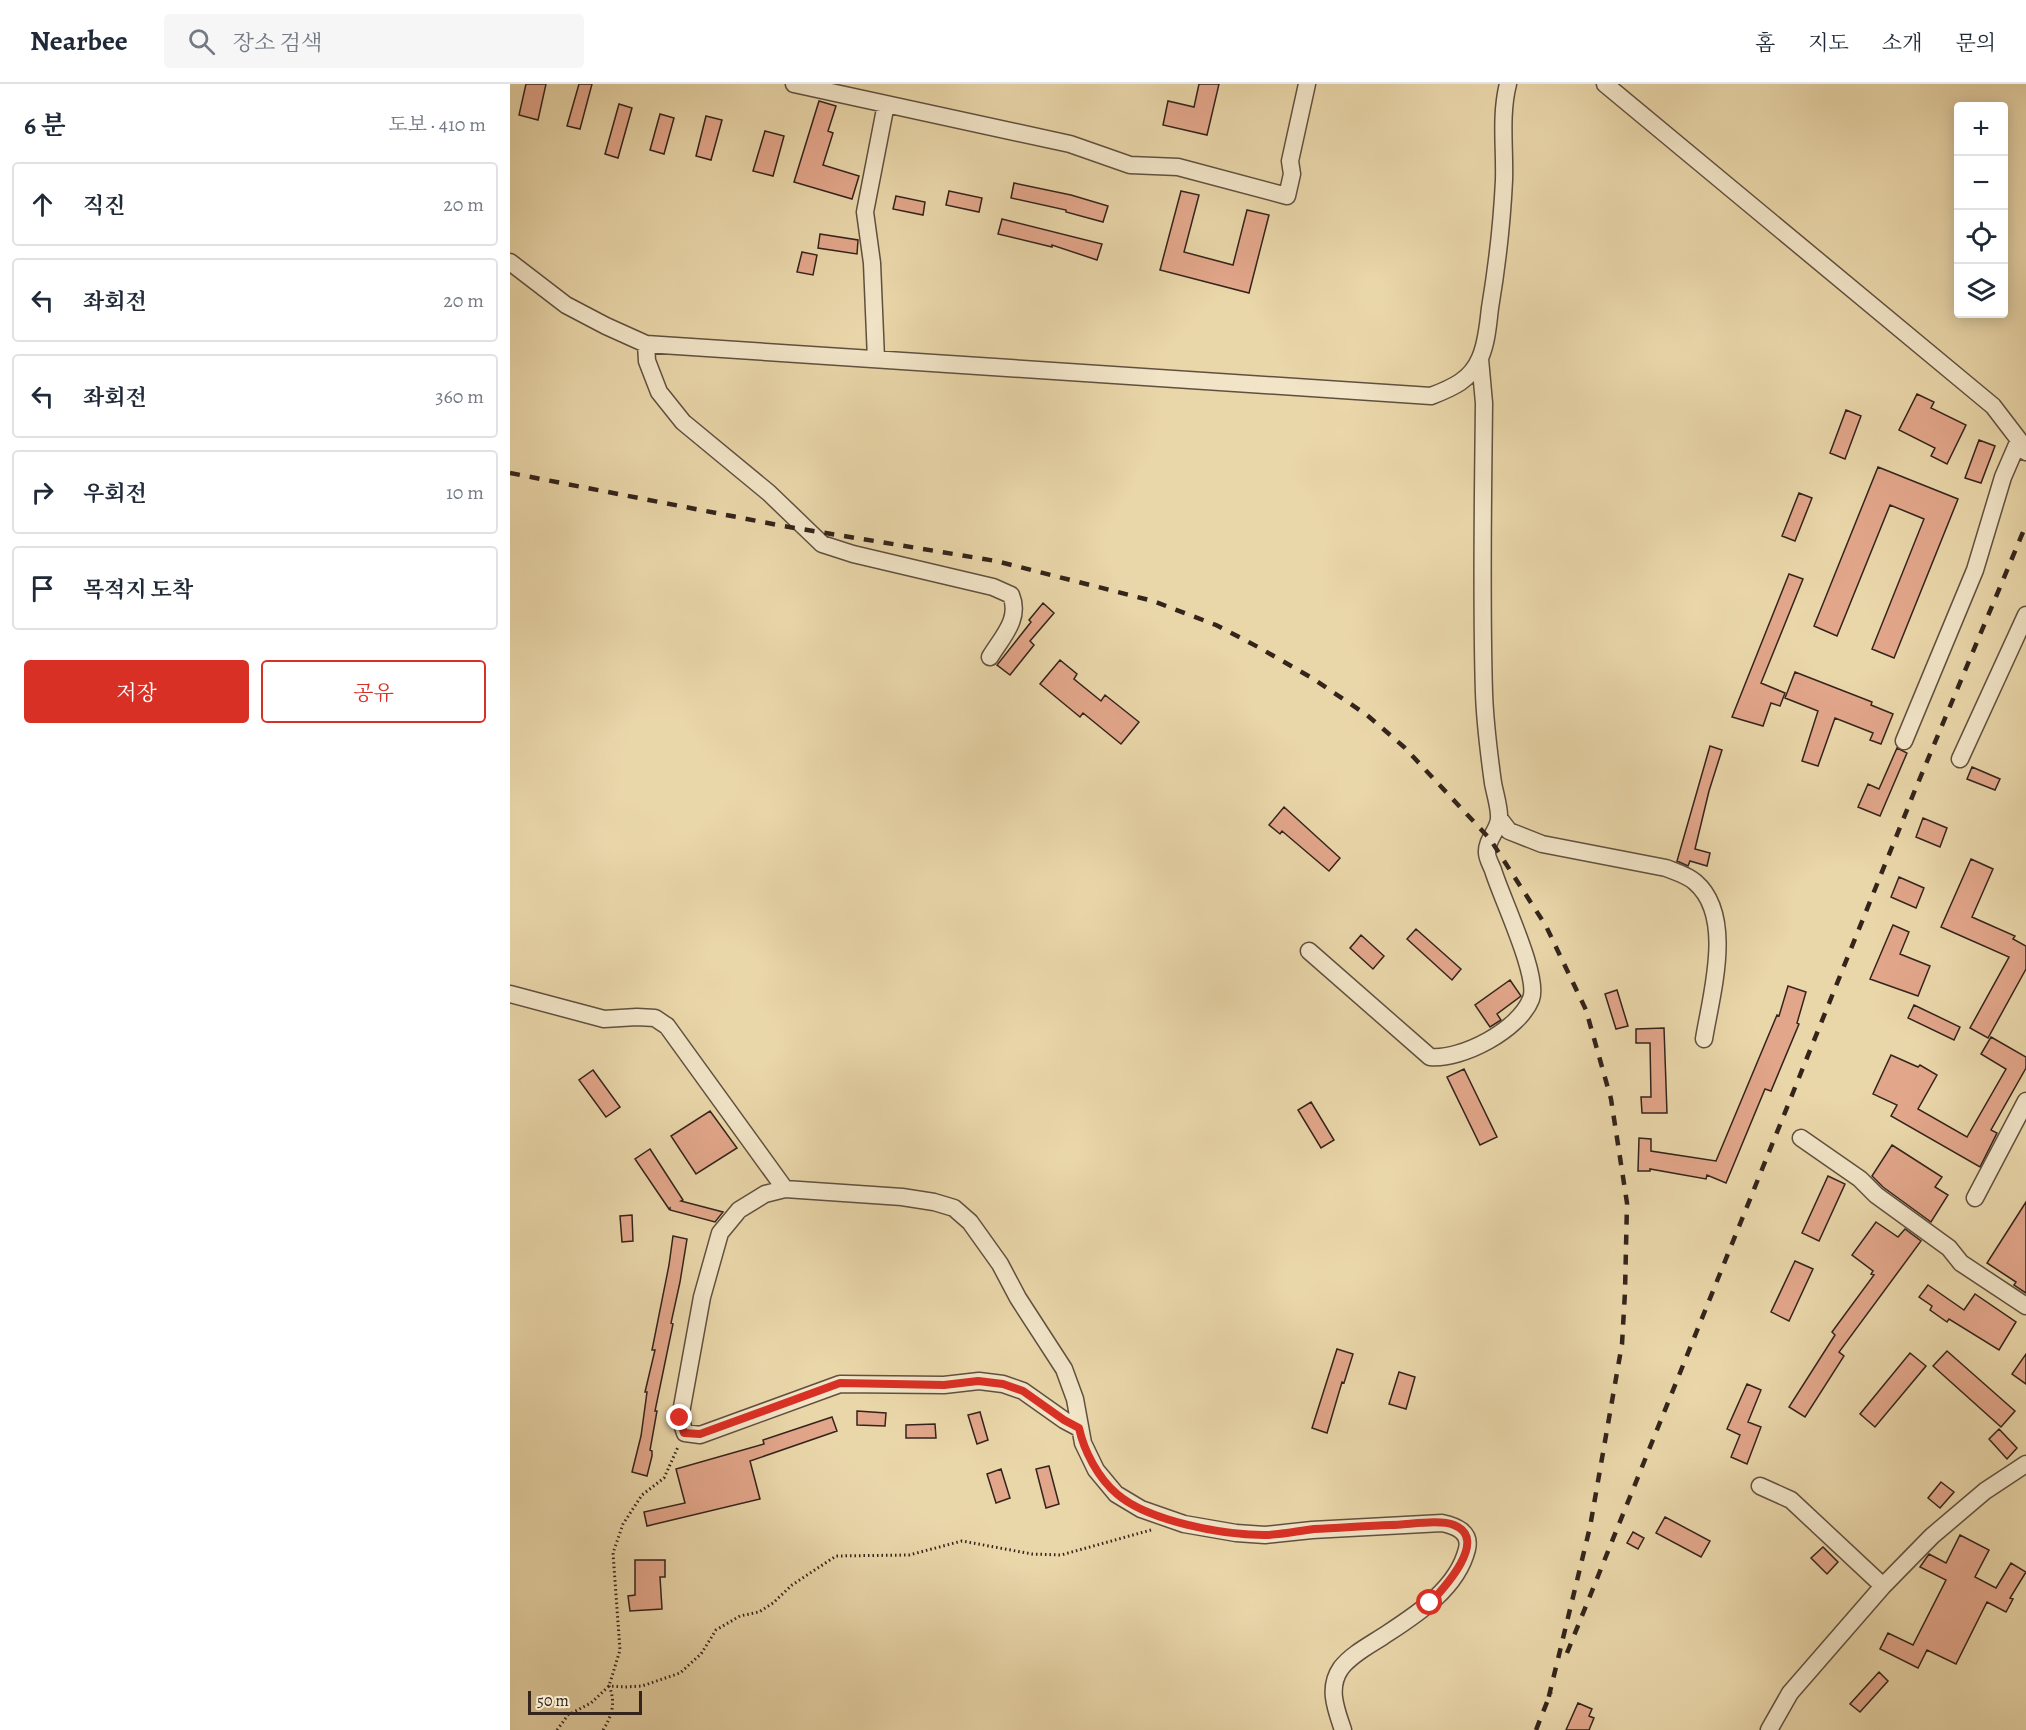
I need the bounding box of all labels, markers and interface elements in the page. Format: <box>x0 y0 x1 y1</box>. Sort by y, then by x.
search box <box>164 14 584 68</box>
text: Nearbee <box>30 22 128 60</box>
icon: search <box>185 25 218 58</box>
text: 장소 검색 <box>233 28 322 58</box>
text: 홈 <box>1755 29 1775 57</box>
text: 지도 <box>1808 29 1849 57</box>
text: 소개 <box>1882 29 1922 57</box>
text: 문의 <box>1955 29 1996 57</box>
map controls <box>1954 102 2008 318</box>
button: + <box>1954 102 2008 156</box>
text: 6 분 <box>24 108 66 143</box>
text: 도보 · 410 m <box>388 111 486 138</box>
button: − <box>1954 156 2008 210</box>
icon: ahead <box>26 188 59 221</box>
text: 직진 <box>83 191 126 221</box>
text: 20 m <box>443 191 484 218</box>
button: locate <box>1954 210 2008 264</box>
button: layers <box>1954 264 2008 318</box>
icon: left <box>26 284 59 317</box>
text: 좌회전 <box>83 287 147 317</box>
text: 20 m <box>443 287 484 314</box>
icon: left <box>26 380 59 413</box>
text: 좌회전 <box>83 383 147 413</box>
text: 360 m <box>435 383 484 410</box>
icon: right <box>26 476 59 509</box>
text: 우회전 <box>83 479 147 509</box>
text: 10 m <box>446 479 484 506</box>
icon: arrive <box>26 572 59 605</box>
text: 목적지 도착 <box>83 575 193 605</box>
button: 저장 <box>24 660 249 723</box>
button: 공유 <box>261 660 486 723</box>
route end <box>666 1404 692 1430</box>
route start <box>1416 1589 1442 1615</box>
scale bar <box>528 1688 642 1716</box>
text: 50 m <box>537 1690 569 1712</box>

